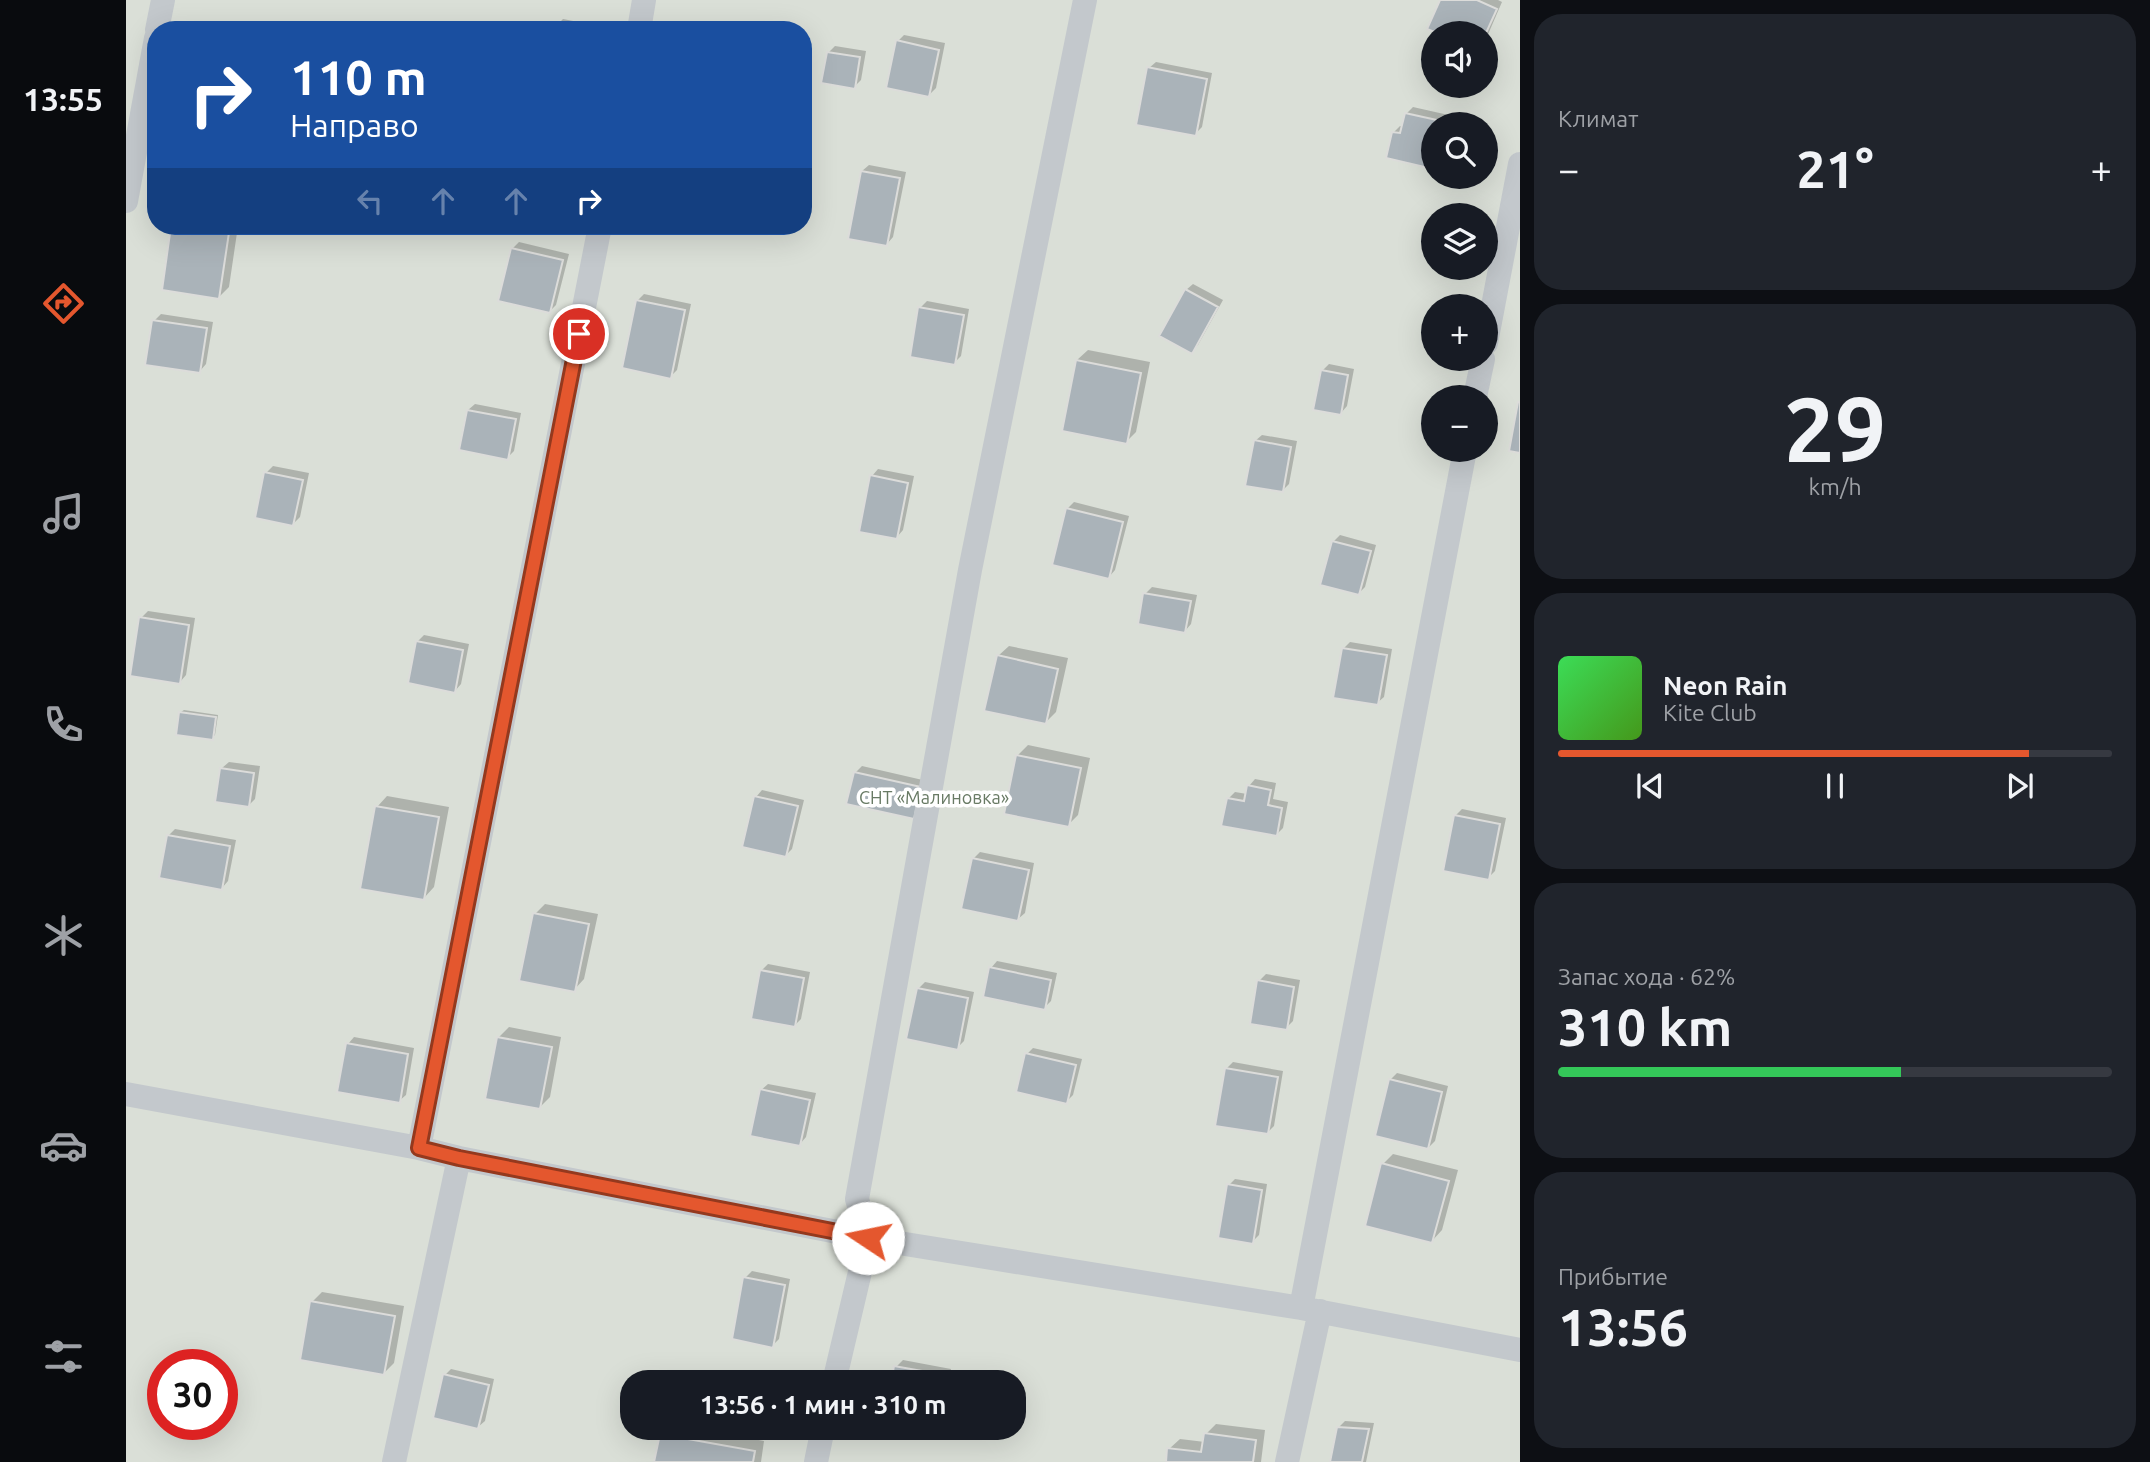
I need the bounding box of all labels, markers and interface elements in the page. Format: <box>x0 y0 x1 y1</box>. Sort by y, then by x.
map controls <box>1421 21 1498 462</box>
button: sound <box>1421 21 1498 98</box>
icon: right <box>175 49 266 140</box>
text: 110 m <box>290 49 427 104</box>
text: 13:55 <box>23 81 103 117</box>
text: Климат <box>1558 106 1638 131</box>
text: Направо <box>290 107 419 143</box>
button: search <box>1421 112 1498 189</box>
text: 21° <box>1796 140 1874 198</box>
text: − <box>1558 148 1579 190</box>
text: + <box>2091 148 2112 190</box>
icon: left <box>351 182 389 220</box>
icon: ahead <box>424 182 462 220</box>
icon: ahead <box>497 182 535 220</box>
icon: right <box>570 182 608 220</box>
button: layers <box>1421 203 1498 280</box>
icon: directions <box>39 279 88 328</box>
button: + <box>1421 294 1498 371</box>
pin <box>549 304 609 364</box>
icon: arrive <box>560 315 598 353</box>
text: 29 <box>1784 377 1886 479</box>
button: − <box>1421 385 1498 462</box>
text: km/h <box>1808 474 1862 499</box>
icon: music <box>39 489 88 538</box>
text: Neon Rain <box>1663 671 1788 700</box>
icon: phone <box>39 700 88 749</box>
text: Kite Club <box>1663 700 1757 725</box>
icon: previous <box>1631 767 1669 805</box>
icon: pause <box>1816 767 1854 805</box>
icon: next <box>2001 767 2039 805</box>
park label: СНТ «Малиновка» <box>859 787 1009 807</box>
icon: climate <box>39 911 88 960</box>
text: Запас хода · 62% <box>1558 964 1735 989</box>
text: 310 km <box>1558 998 1732 1056</box>
icon: car <box>39 1121 88 1170</box>
position arrow <box>831 1201 905 1275</box>
text: Прибытие <box>1558 1264 1668 1289</box>
text: 13:56 <box>1558 1298 1688 1356</box>
icon: filters <box>39 1332 88 1381</box>
speed limit sign: 30 <box>147 1349 238 1440</box>
text: 13:56 · 1 мин · 310 m <box>700 1390 946 1419</box>

